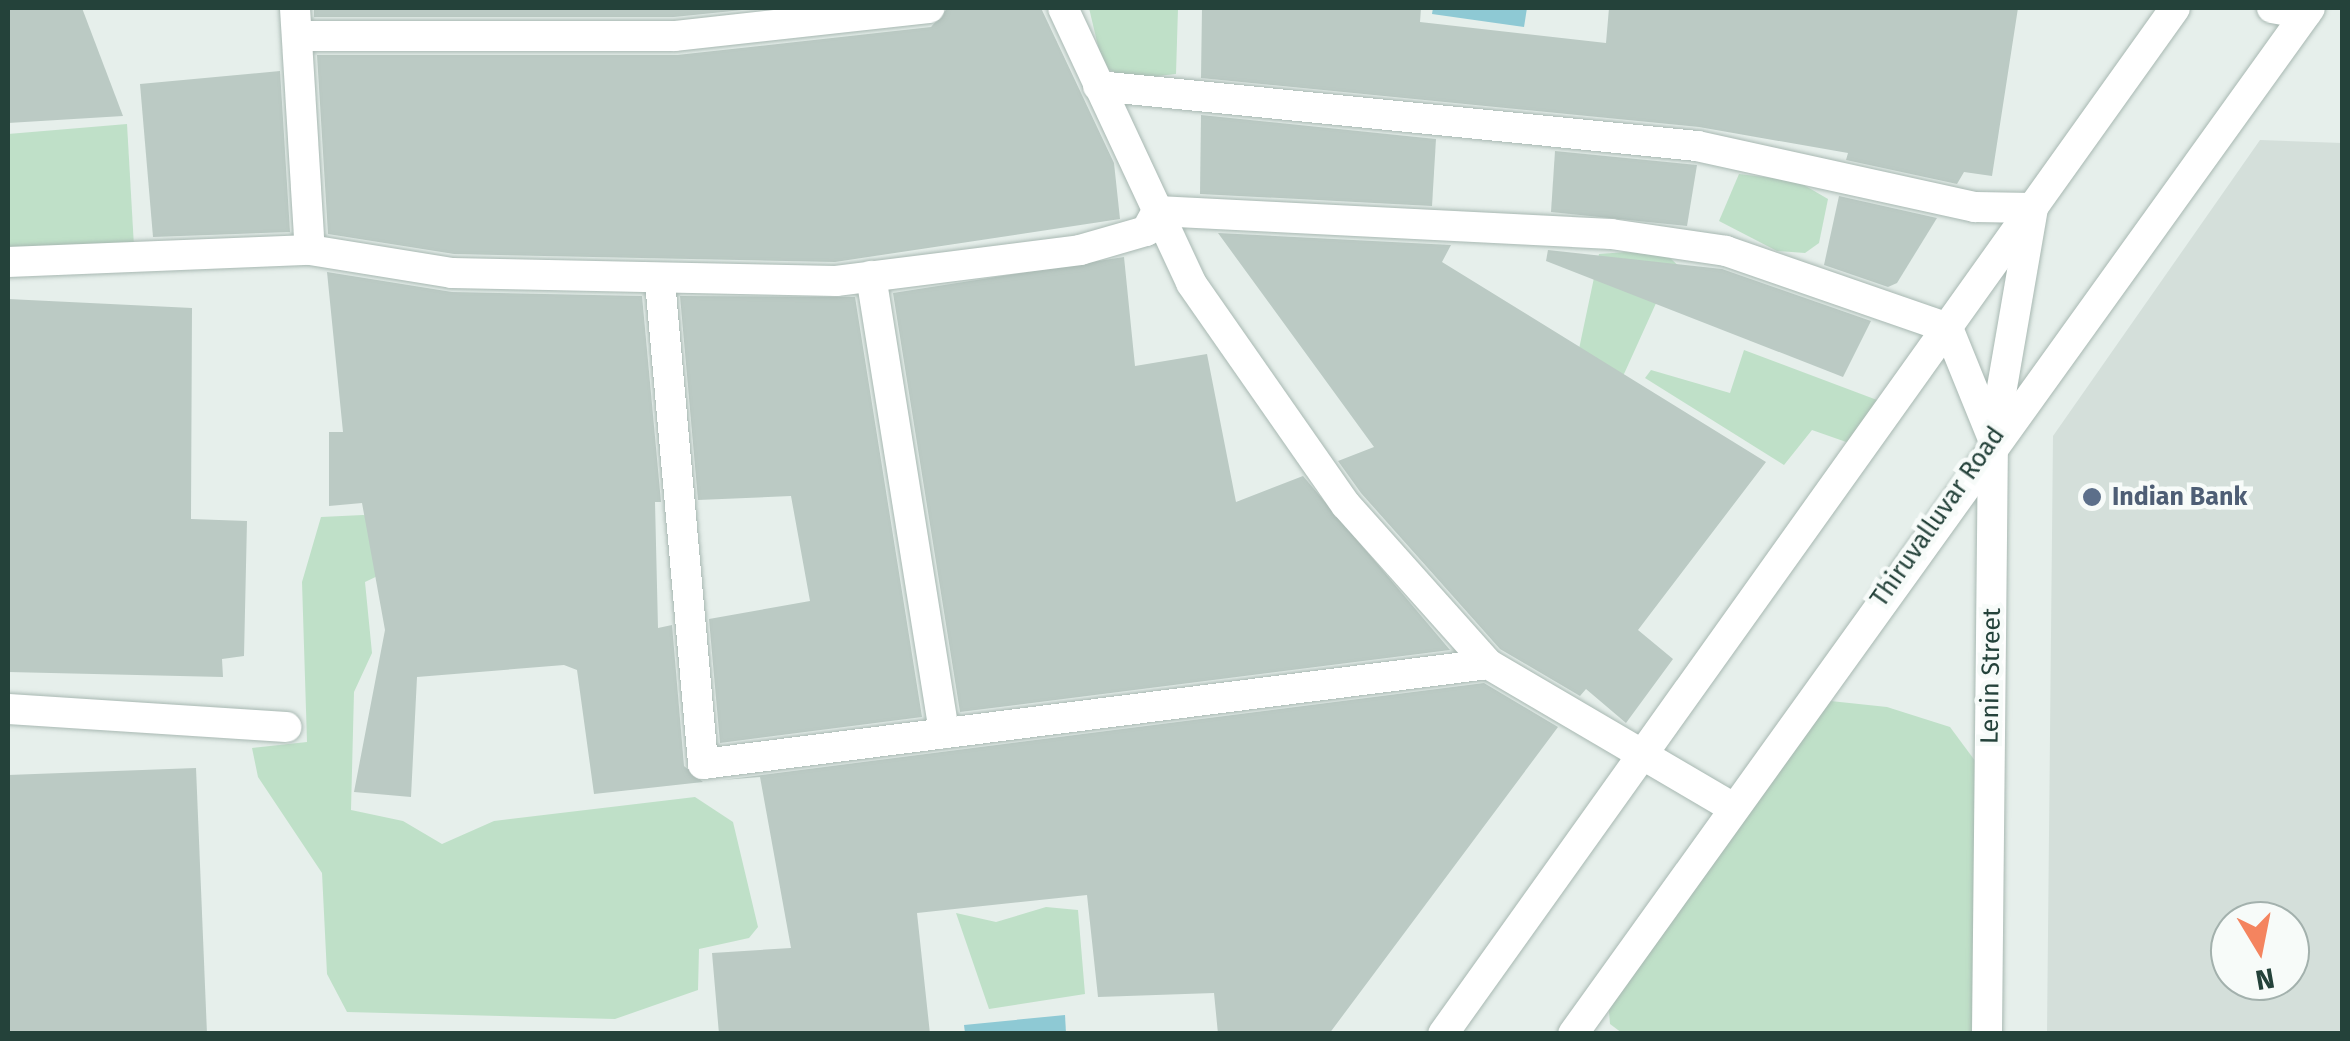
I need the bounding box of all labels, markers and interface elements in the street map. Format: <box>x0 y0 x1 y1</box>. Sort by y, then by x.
street label: Thiruvalluvar Road <box>1865 421 2011 613</box>
place label: Indian Bank <box>2112 482 2247 512</box>
marker: Indian Bank <box>2081 486 2103 508</box>
street label: Lenin Street <box>1975 608 2007 744</box>
north arrow <box>2210 901 2310 1001</box>
text: N <box>2253 961 2277 997</box>

